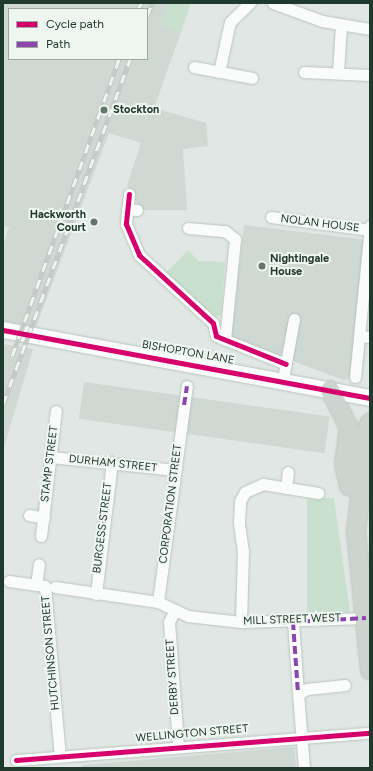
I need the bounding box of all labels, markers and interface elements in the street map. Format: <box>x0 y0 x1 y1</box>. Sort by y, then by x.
legend <box>8 8 148 60</box>
text: Cycle path <box>46 17 104 31</box>
text: Path <box>46 37 70 51</box>
place label: Stockton <box>113 103 159 117</box>
marker: Stockton <box>98 104 110 116</box>
place label: Hackworth Court <box>30 209 86 235</box>
street label: NOLAN HOUSE <box>280 213 360 235</box>
marker: Hackworth Court <box>89 217 99 227</box>
place label: Nightingale House <box>270 253 329 279</box>
marker: Nightingale House <box>257 261 267 271</box>
street label: BISHOPTON LANE <box>141 338 235 368</box>
street label: STAMP STREET <box>39 425 61 503</box>
street label: CORPORATION STREET <box>157 444 185 564</box>
street label: DURHAM STREET <box>68 453 158 475</box>
street label: BURGESS STREET <box>91 482 115 574</box>
street label: HUTCHINSON STREET <box>39 595 63 711</box>
street label: MILL STREET WEST <box>243 612 341 628</box>
street label: DERBY STREET <box>164 639 182 715</box>
street label: WELLINGTON STREET <box>135 723 249 745</box>

